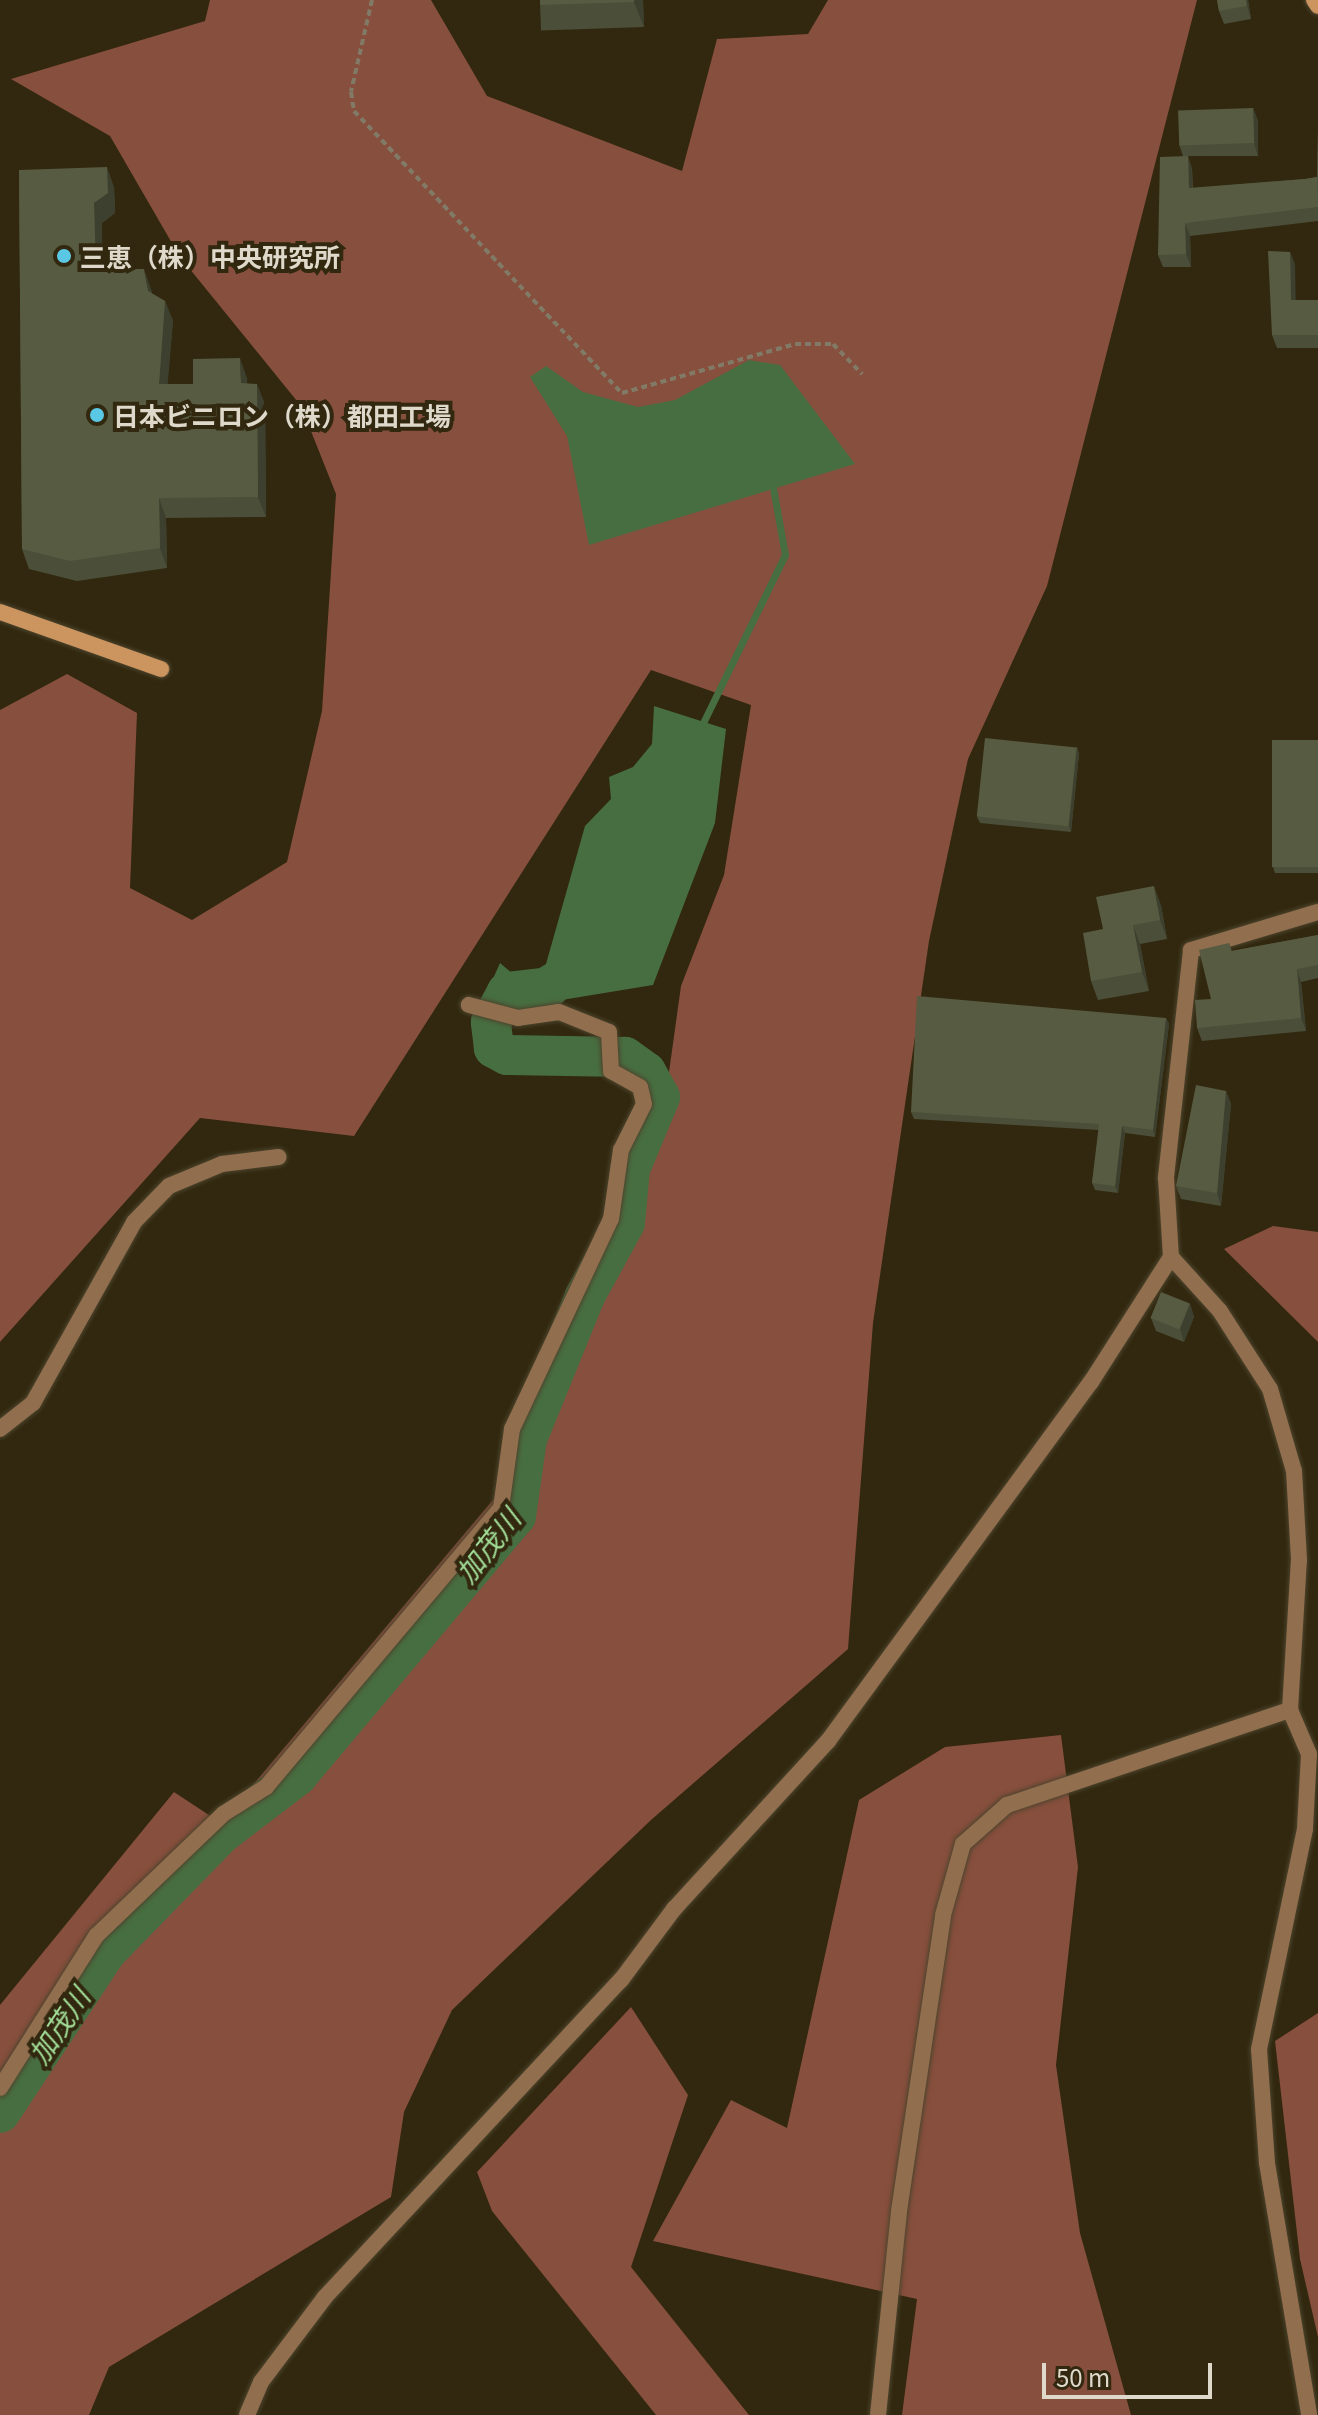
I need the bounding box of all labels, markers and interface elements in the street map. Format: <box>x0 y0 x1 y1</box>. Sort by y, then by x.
place label: 三恵（株）中央研究所 <box>80 240 340 272</box>
marker: 三恵（株）中央研究所 <box>55 247 73 265</box>
place label: 日本ビニロン（株）都田工場 <box>113 399 451 431</box>
marker: 日本ビニロン（株）都田工場 <box>88 406 106 424</box>
water label: 加茂川 <box>448 1502 526 1588</box>
water label: 加茂川 <box>21 1981 95 2069</box>
scale bar <box>1046 2347 1216 2397</box>
text: 50 m <box>1056 2359 1110 2394</box>

